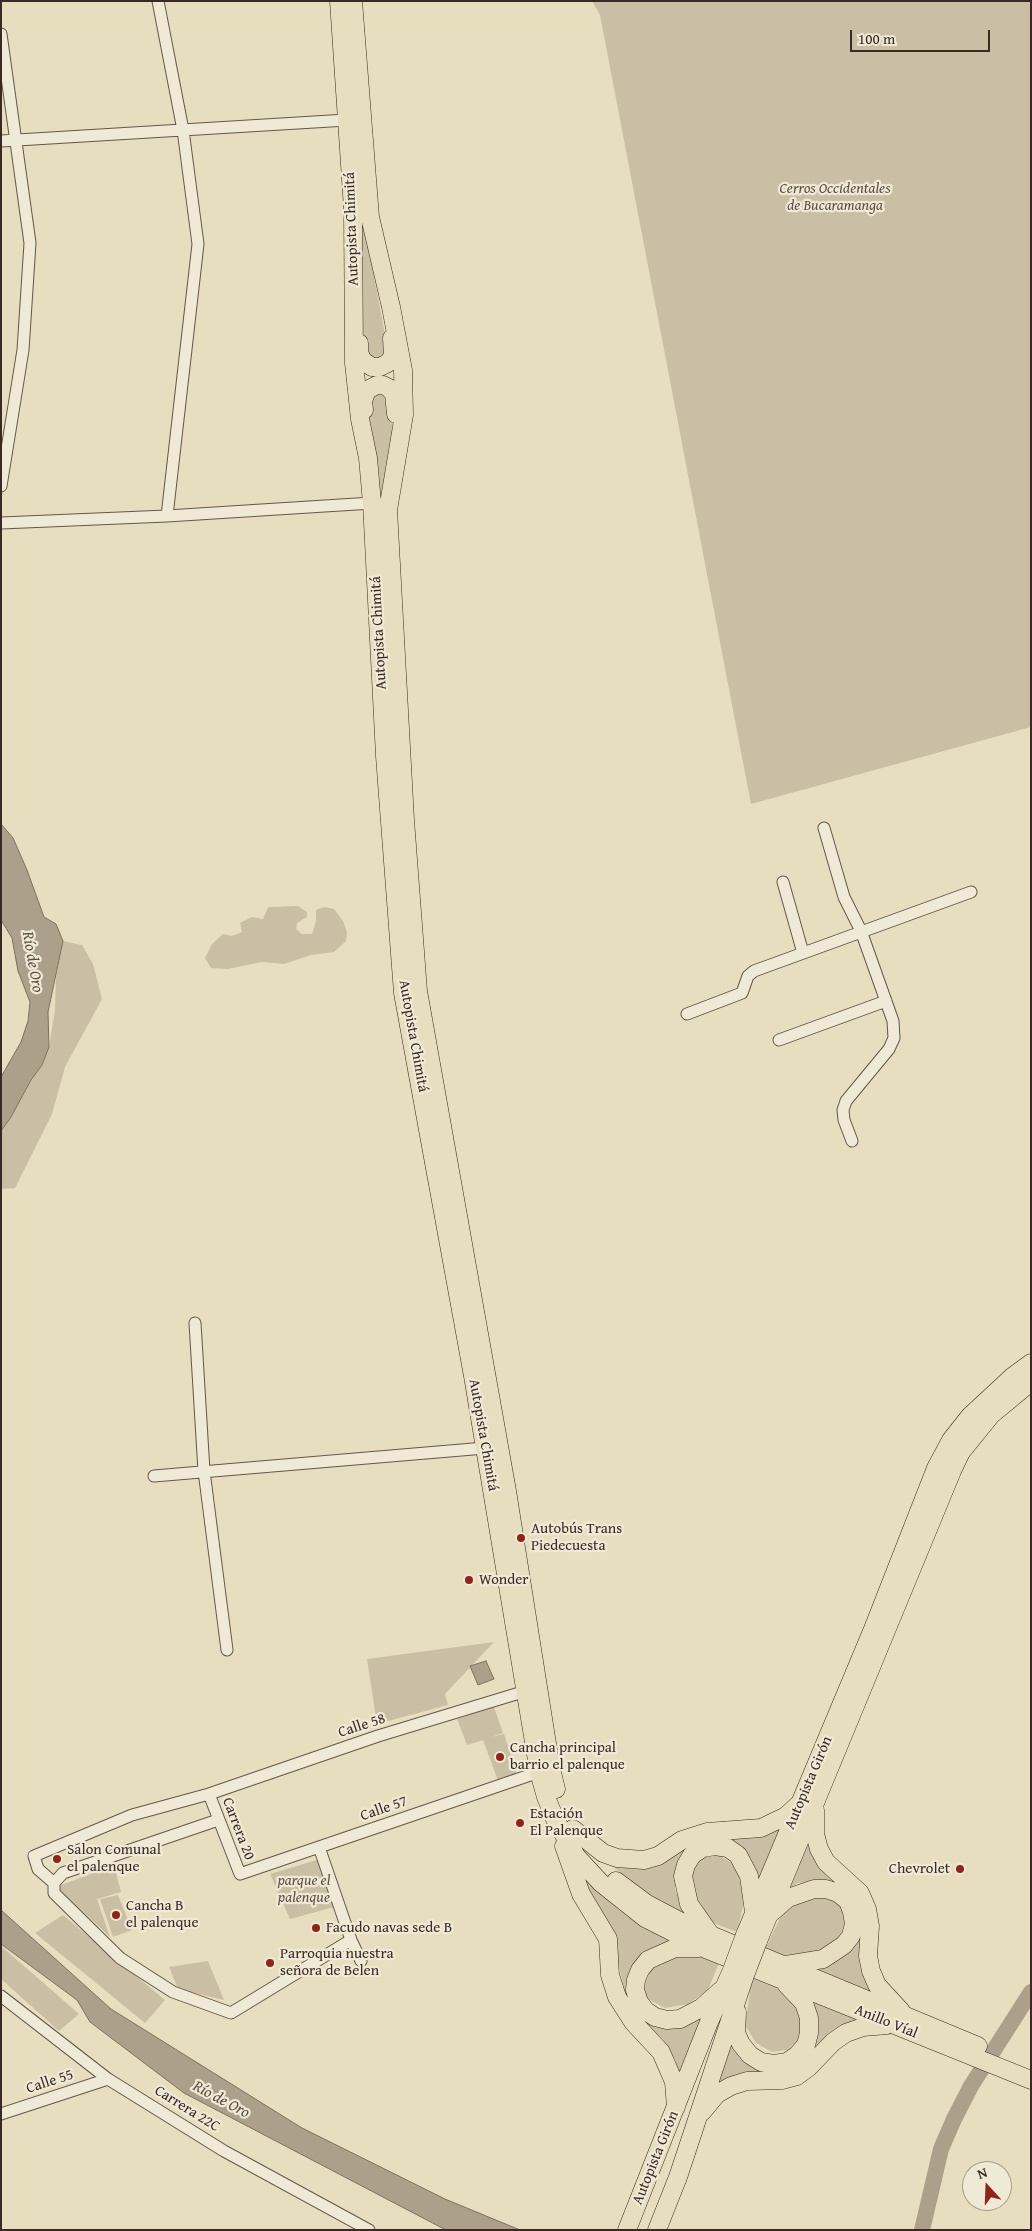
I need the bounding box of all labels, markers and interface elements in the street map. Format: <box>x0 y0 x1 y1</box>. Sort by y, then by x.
scale bar <box>852 20 992 52</box>
text: 100 m <box>858 28 895 49</box>
street label: Autopista Chimitá <box>341 172 363 286</box>
park label: Cerros Occidentales de Bucaramanga <box>779 180 891 215</box>
street label: Autopista Chimitá <box>367 576 391 690</box>
water label: Río de Oro <box>17 930 47 994</box>
street label: Autopista Chimitá <box>394 978 432 1094</box>
street label: Autopista Chimitá <box>464 1377 502 1493</box>
place label: Autobús Trans Piedecuesta <box>531 1520 622 1555</box>
marker: Autobús Trans Piedecuesta <box>515 1532 527 1544</box>
place label: Wonder <box>479 1571 528 1589</box>
marker: Wonder <box>463 1574 475 1586</box>
street label: Calle 58 <box>336 1710 388 1742</box>
street label: Autopista Girón <box>781 1734 837 1832</box>
place label: Cancha principal barrio el palenque <box>510 1739 625 1774</box>
marker: Cancha principal barrio el palenque <box>494 1751 506 1763</box>
street label: Calle 57 <box>358 1793 410 1825</box>
street label: Carrera 20 <box>218 1795 258 1863</box>
place label: Estación El Palenque <box>530 1805 603 1840</box>
marker: Estación El Palenque <box>514 1817 526 1829</box>
place label: Salon Comunal el palenque <box>67 1841 161 1876</box>
marker: Salon Comunal el palenque <box>51 1853 63 1865</box>
place label: Chevrolet <box>889 1860 950 1878</box>
marker: Chevrolet <box>954 1863 966 1875</box>
park label: parque el palenque <box>278 1872 330 1907</box>
place label: Cancha B el palenque <box>126 1897 198 1932</box>
marker: Cancha B el palenque <box>110 1909 122 1921</box>
place label: Facudo navas sede B <box>326 1919 452 1937</box>
marker: Facudo navas sede B <box>310 1922 322 1934</box>
place label: Parroquia nuestra señora de Belen <box>280 1945 394 1980</box>
marker: Parroquia nuestra señora de Belen <box>264 1957 276 1969</box>
street label: Anillo Víal <box>852 2001 920 2043</box>
street label: Calle 55 <box>24 2066 76 2098</box>
water label: Río de Oro <box>189 2077 253 2123</box>
street label: Carrera 22C <box>151 2082 223 2136</box>
street label: Autopista Girón <box>629 2109 683 2207</box>
north arrow <box>962 2161 1012 2211</box>
text: N <box>974 2162 990 2184</box>

